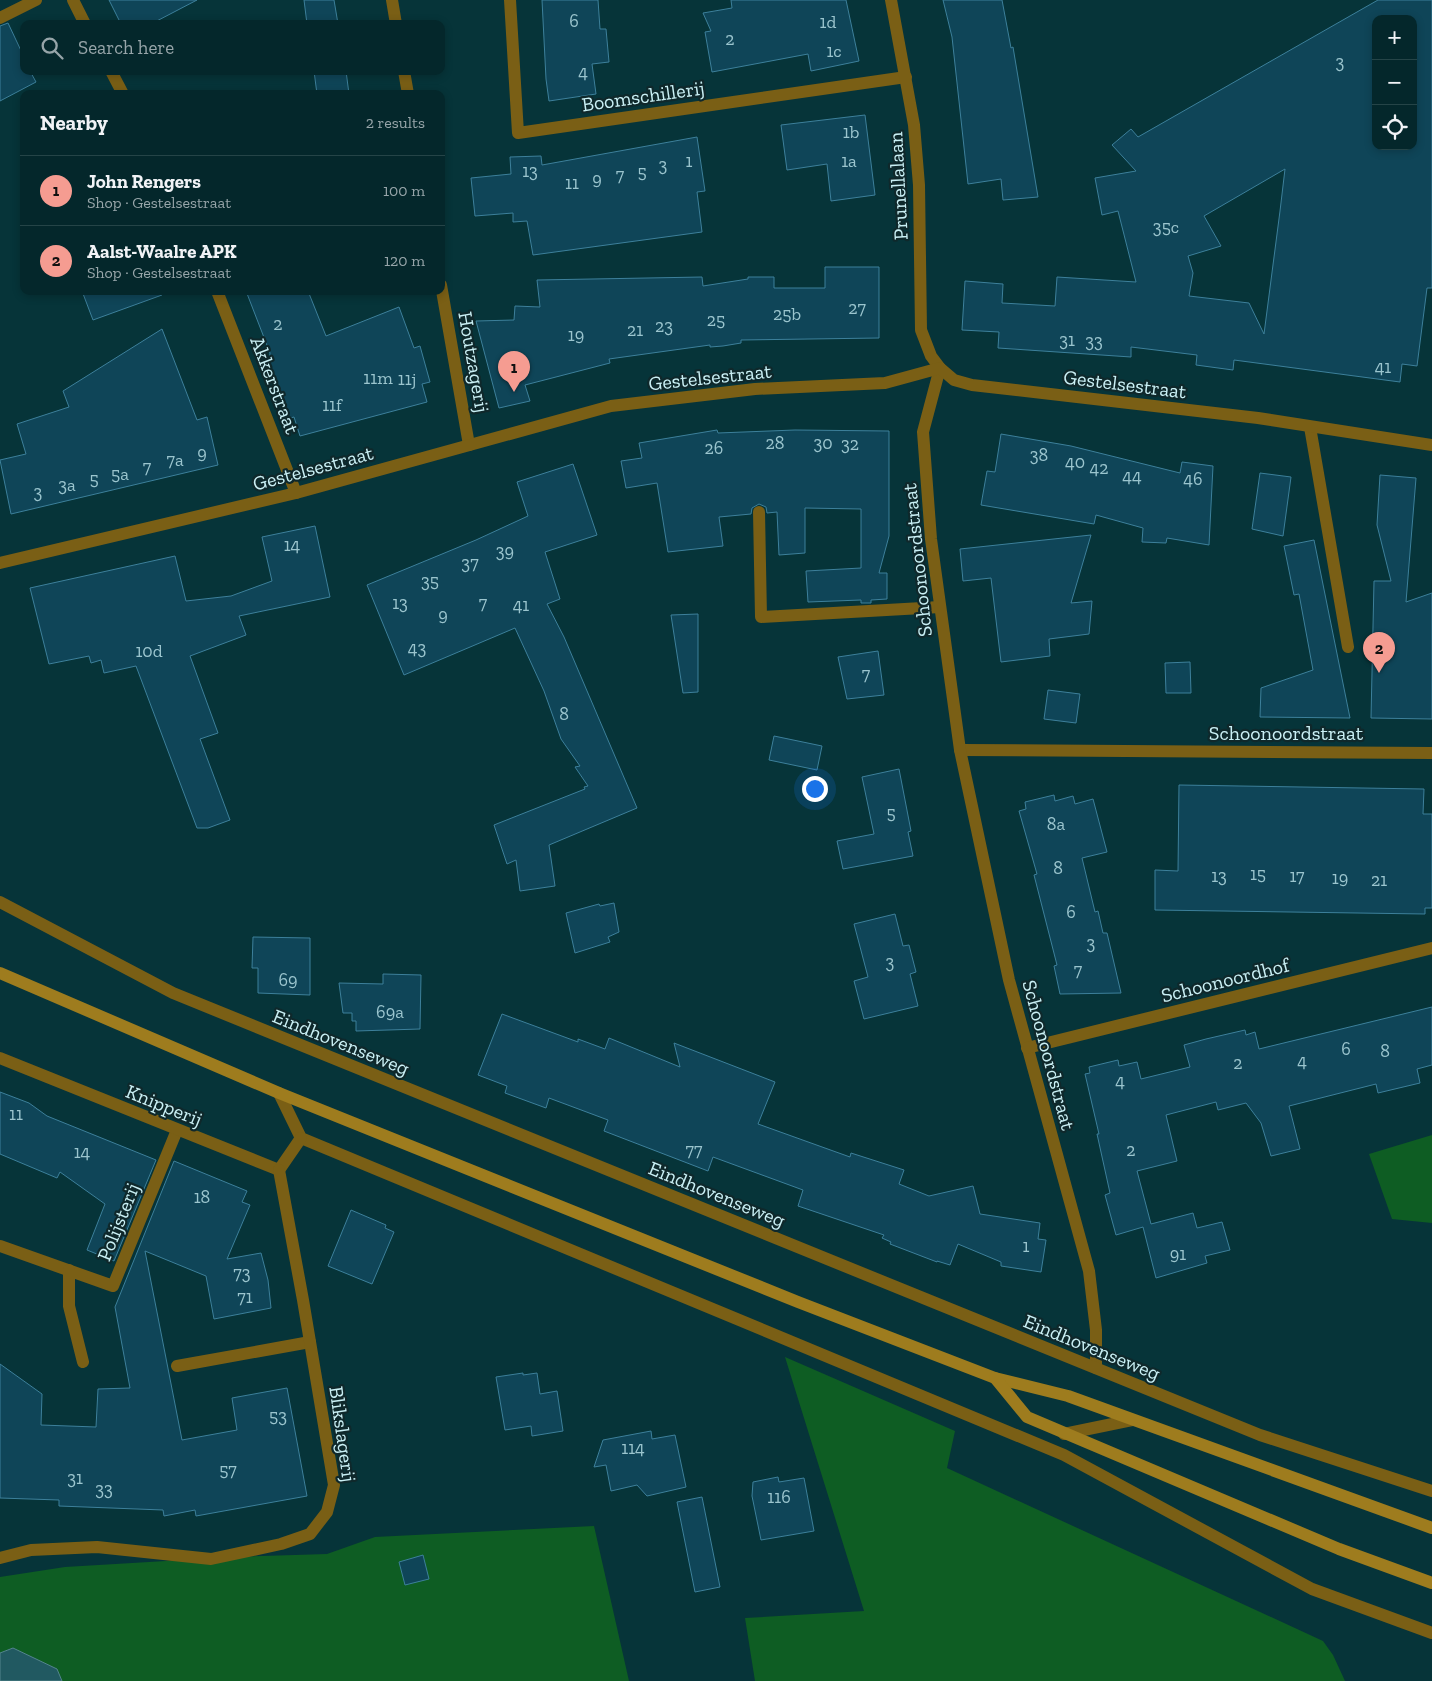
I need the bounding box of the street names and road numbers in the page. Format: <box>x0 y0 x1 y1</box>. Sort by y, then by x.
street label: Boomschillerij <box>580 76 706 116</box>
street label: Prunellalaan <box>883 131 913 241</box>
street label: Houtzagerij <box>453 310 495 414</box>
street label: Akkerstraat <box>245 333 305 438</box>
street label: Gestelsestraat <box>647 359 773 395</box>
street label: Gestelsestraat <box>1062 365 1188 404</box>
street label: Gestelsestraat <box>250 440 376 496</box>
street label: Schoonoordstraat <box>897 481 937 638</box>
street label: Schoonoordstraat <box>1209 721 1364 745</box>
street label: Schoonoordhof <box>1159 952 1293 1007</box>
street label: Schoonoordstraat <box>1017 977 1081 1133</box>
street label: Eindhovenseweg <box>269 1004 413 1080</box>
street label: Knipperij <box>122 1079 206 1131</box>
street label: Eindhovenseweg <box>645 1156 789 1232</box>
street label: Polijsterij <box>92 1180 144 1264</box>
street label: Eindhovenseweg <box>1020 1309 1164 1385</box>
street label: Blikslagerij <box>324 1385 362 1483</box>

